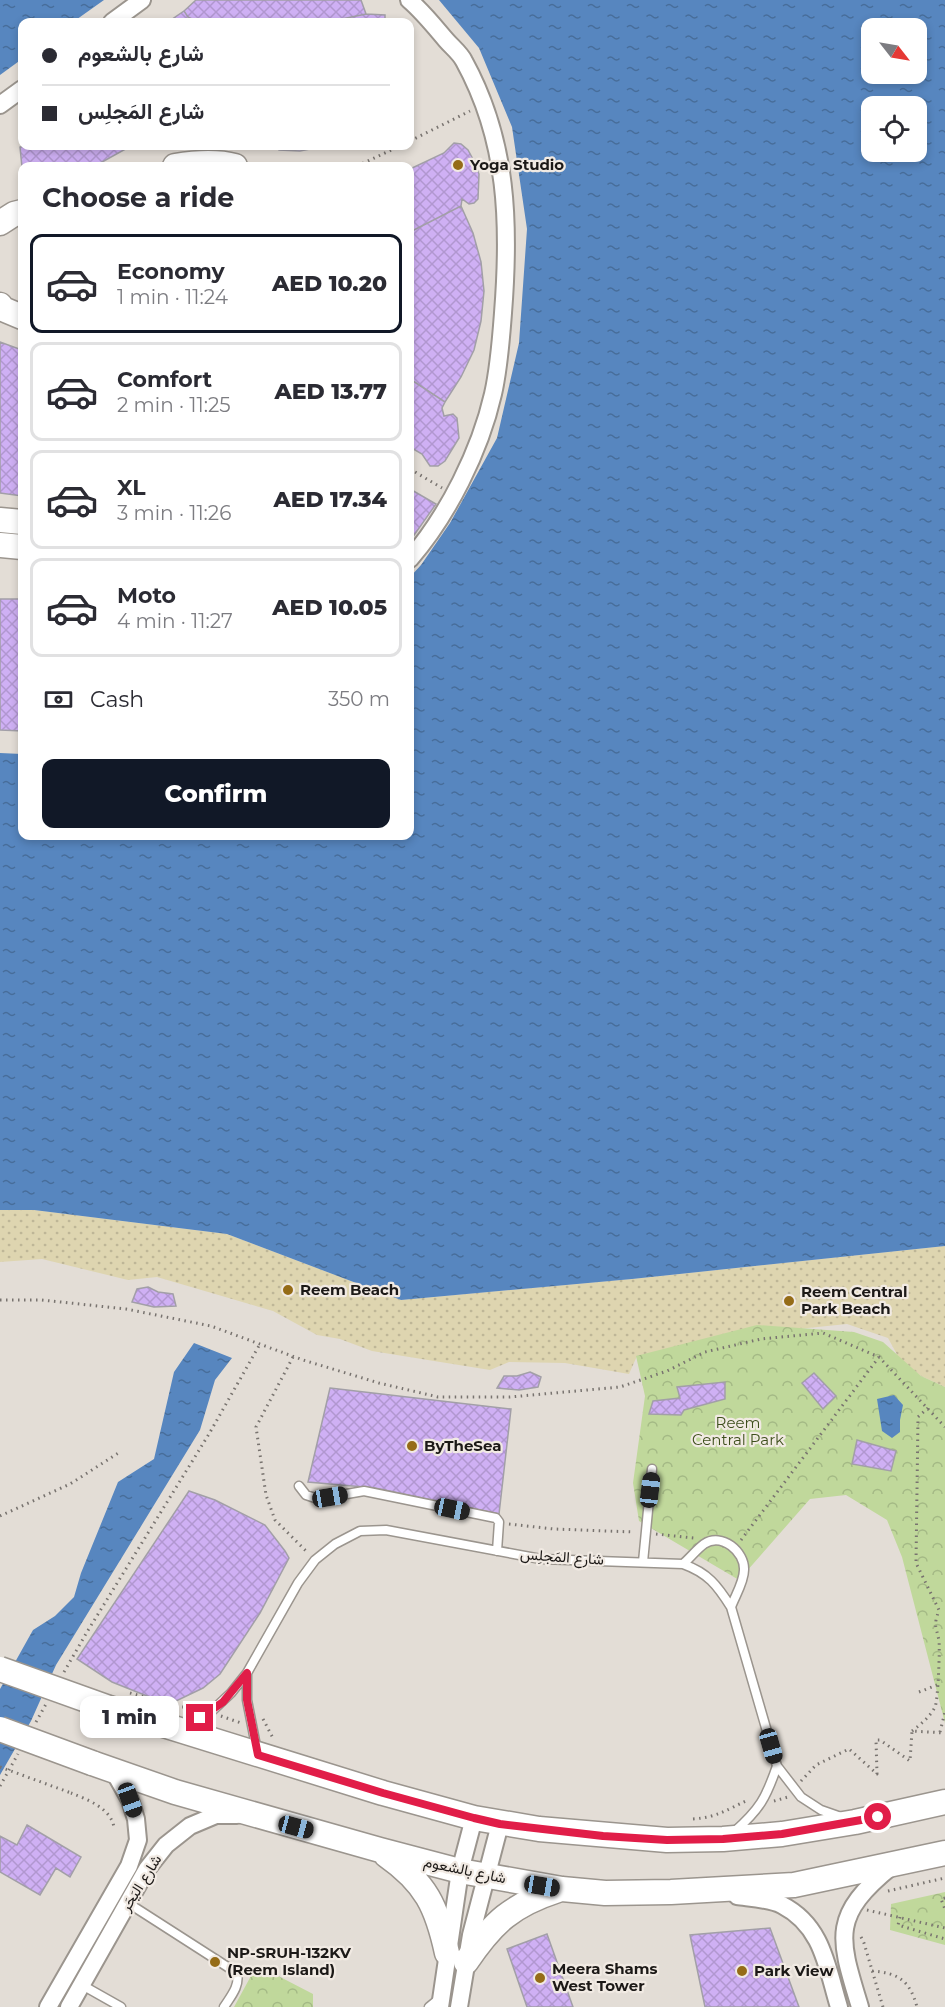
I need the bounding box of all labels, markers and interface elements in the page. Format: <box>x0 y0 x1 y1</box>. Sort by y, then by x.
north arrow <box>861 18 927 84</box>
map controls <box>861 18 927 162</box>
text: شارع بالشعوم <box>78 40 204 67</box>
button: locate <box>861 96 927 162</box>
text: شارع المَجلِس <box>78 98 204 125</box>
place label: Yoga Studio <box>469 155 564 174</box>
marker: Yoga Studio <box>451 158 465 172</box>
text: Choose a ride <box>42 181 234 214</box>
icon: car <box>45 257 99 311</box>
text: Economy <box>117 258 225 285</box>
text: AED 10.20 <box>272 270 387 297</box>
text: 1 min · 11:24 <box>117 285 228 309</box>
icon: car <box>45 365 99 419</box>
text: Comfort <box>117 366 212 393</box>
text: AED 13.77 <box>275 378 387 405</box>
text: 2 min · 11:25 <box>117 393 231 417</box>
icon: car <box>45 473 99 527</box>
text: XL <box>117 474 146 501</box>
text: AED 17.34 <box>273 486 387 513</box>
text: 3 min · 11:26 <box>117 501 231 525</box>
icon: car <box>45 581 99 635</box>
text: Moto <box>117 582 176 609</box>
text: AED 10.05 <box>272 594 387 621</box>
text: 4 min · 11:27 <box>117 609 233 633</box>
icon: cash <box>42 683 75 716</box>
text: Cash <box>90 686 144 713</box>
text: 350 m <box>328 687 390 711</box>
button: Confirm <box>42 759 390 828</box>
place label: Reem Beach <box>300 1280 399 1299</box>
place label: Reem Central Park Beach <box>801 1282 908 1318</box>
marker: Reem Beach <box>281 1283 295 1297</box>
marker: Reem Central Park Beach <box>782 1294 796 1308</box>
park label: Reem Central Park <box>692 1413 784 1449</box>
place label: ByTheSea <box>424 1436 501 1455</box>
marker: ByTheSea <box>405 1439 419 1453</box>
car <box>639 1471 661 1509</box>
car <box>311 1485 349 1509</box>
car <box>433 1496 471 1522</box>
street label: شارع المَجلِس <box>519 1544 605 1571</box>
callout: 1 min <box>80 1697 179 1739</box>
route end <box>186 1704 213 1731</box>
text: 1 min <box>102 1705 157 1729</box>
car <box>757 1726 785 1766</box>
car <box>115 1780 145 1820</box>
route start <box>864 1803 891 1830</box>
car <box>276 1814 316 1840</box>
street label: شارع اليَحَر <box>115 1851 167 1917</box>
street label: شارع بالشعوم <box>422 1852 508 1889</box>
car <box>523 1874 561 1898</box>
place label: NP-SRUH-132KV (Reem Island) <box>227 1943 352 1979</box>
marker: NP-SRUH-132KV (Reem Island) <box>208 1955 222 1969</box>
place label: Meera Shams West Tower <box>552 1959 658 1995</box>
place label: Park View <box>754 1961 834 1980</box>
marker: Park View <box>735 1964 749 1978</box>
marker: Meera Shams West Tower <box>533 1971 547 1985</box>

